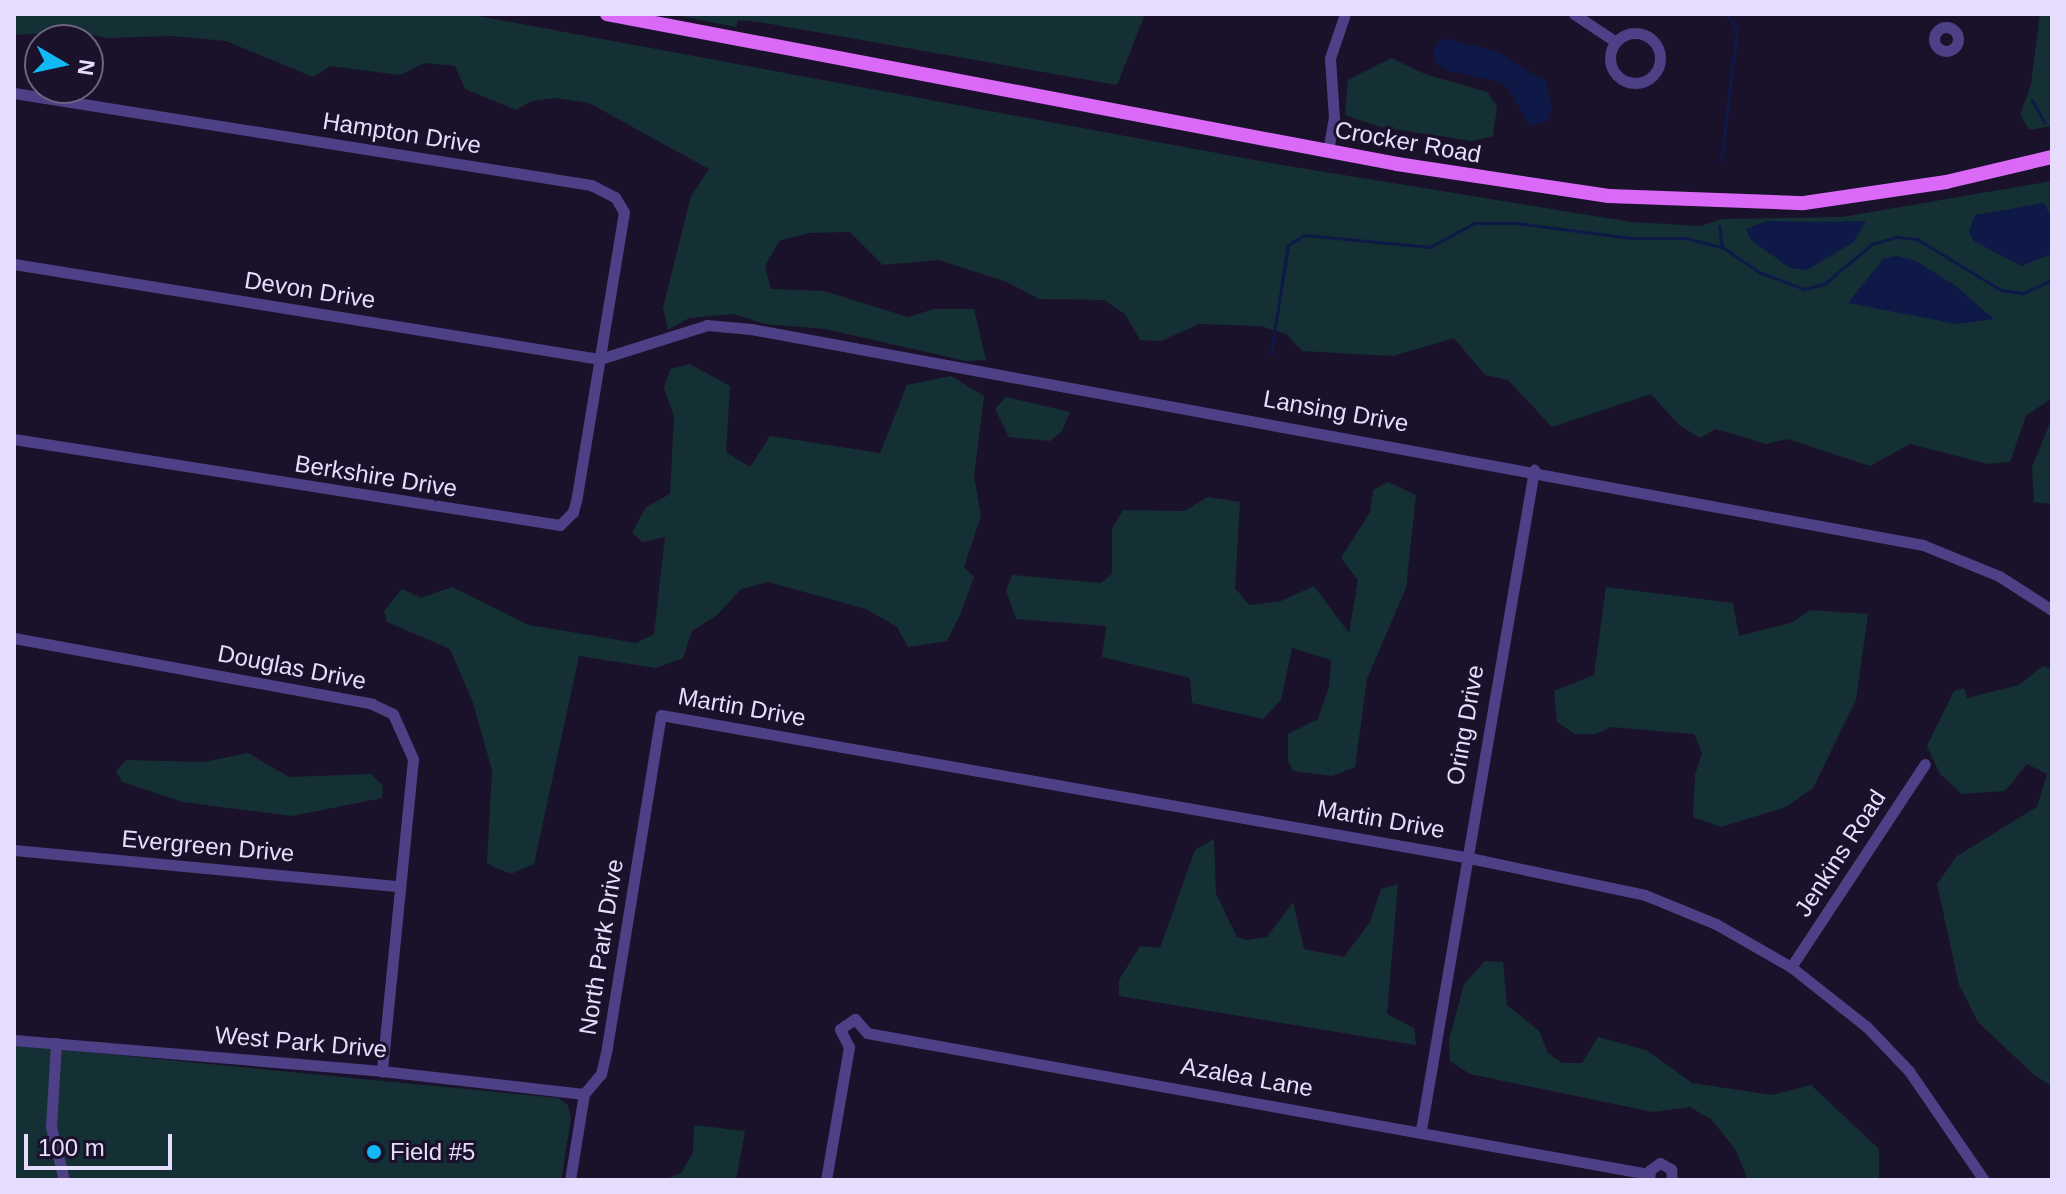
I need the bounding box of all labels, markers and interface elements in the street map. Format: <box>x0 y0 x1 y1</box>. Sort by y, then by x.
north arrow <box>24 24 104 104</box>
text: N <box>73 58 100 77</box>
street label: Hampton Drive <box>321 106 483 160</box>
street label: Crocker Road <box>1333 115 1483 169</box>
street label: Devon Drive <box>243 265 377 315</box>
street label: Lansing Drive <box>1261 384 1411 438</box>
street label: Berkshire Drive <box>293 449 459 503</box>
street label: Douglas Drive <box>215 638 369 696</box>
street label: Oring Drive <box>1440 663 1490 787</box>
street label: Martin Drive <box>676 682 808 732</box>
street label: Jenkins Road <box>1788 784 1892 922</box>
street label: Martin Drive <box>1315 794 1447 844</box>
street label: Evergreen Drive <box>120 824 296 868</box>
street label: North Park Drive <box>573 857 629 1037</box>
street label: West Park Drive <box>214 1020 388 1064</box>
street label: Azalea Lane <box>1179 1051 1315 1103</box>
scale bar <box>28 1118 176 1168</box>
text: 100 m <box>38 1134 105 1161</box>
place label: Field #5 <box>390 1138 475 1166</box>
marker: Field #5 <box>365 1143 383 1161</box>

